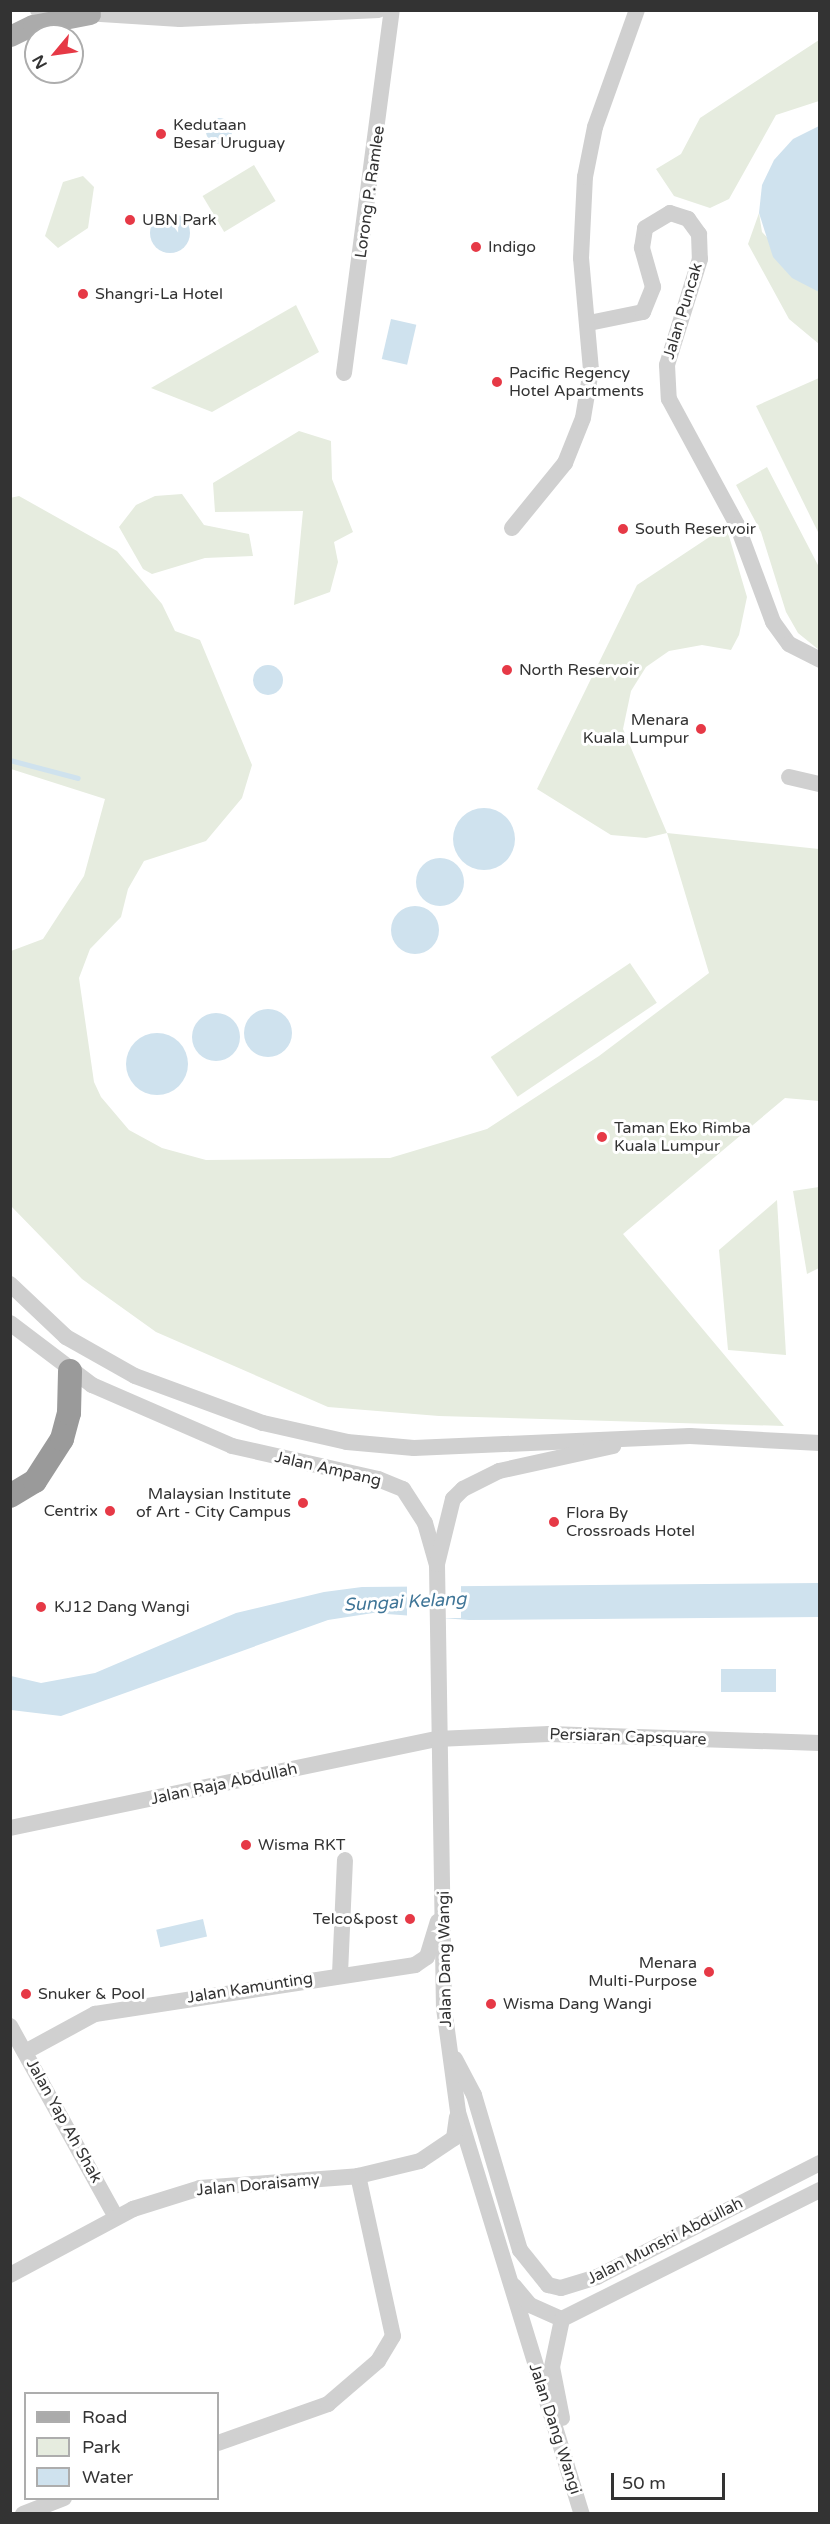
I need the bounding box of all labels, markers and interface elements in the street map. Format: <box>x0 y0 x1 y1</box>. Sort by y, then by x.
north arrow <box>24 24 84 84</box>
text: N <box>28 51 52 72</box>
place label: Kedutaan Besar Uruguay <box>173 115 285 153</box>
street label: Lorong P. Ramlee <box>351 125 389 259</box>
marker: Kedutaan Besar Uruguay <box>154 127 168 141</box>
place label: UBN Park <box>142 210 216 230</box>
marker: UBN Park <box>123 213 137 227</box>
place label: Indigo <box>488 237 536 257</box>
marker: Indigo <box>469 240 483 254</box>
street label: Jalan Puncak <box>659 261 707 361</box>
place label: Shangri-La Hotel <box>95 284 223 304</box>
marker: Shangri-La Hotel <box>76 287 90 301</box>
place label: Pacific Regency Hotel Apartments <box>509 363 644 401</box>
marker: Pacific Regency Hotel Apartments <box>490 375 504 389</box>
place label: South Reservoir <box>635 519 756 539</box>
marker: South Reservoir <box>616 522 630 536</box>
place label: North Reservoir <box>519 660 639 680</box>
marker: North Reservoir <box>500 663 514 677</box>
place label: Menara Kuala Lumpur <box>583 710 689 748</box>
marker: Menara Kuala Lumpur <box>694 722 708 736</box>
place label: Taman Eko Rimba Kuala Lumpur <box>614 1118 751 1156</box>
marker: Taman Eko Rimba Kuala Lumpur <box>595 1130 609 1144</box>
street label: Jalan Ampang <box>273 1447 383 1491</box>
place label: Malaysian Institute of Art - City Campus <box>136 1484 291 1522</box>
marker: Malaysian Institute of Art - City Campus <box>296 1496 310 1510</box>
place label: Centrix <box>44 1501 98 1521</box>
place label: Flora By Crossroads Hotel <box>566 1503 695 1541</box>
marker: Centrix <box>103 1504 117 1518</box>
marker: Flora By Crossroads Hotel <box>547 1515 561 1529</box>
water label: Sungai Kelang <box>343 1588 467 1616</box>
place label: KJ12 Dang Wangi <box>54 1597 190 1617</box>
marker: KJ12 Dang Wangi <box>32 1598 50 1616</box>
street label: Persiaran Capsquare <box>549 1725 707 1749</box>
street label: Jalan Raja Abdullah <box>149 1759 299 1809</box>
place label: Wisma RKT <box>258 1835 345 1855</box>
marker: Wisma RKT <box>239 1838 253 1852</box>
street label: Jalan Dang Wangi <box>434 1891 456 2027</box>
place label: Telco&post <box>313 1909 398 1929</box>
marker: Telco&post <box>403 1912 417 1926</box>
place label: Menara Multi-Purpose <box>588 1953 697 1991</box>
marker: Menara Multi-Purpose <box>702 1965 716 1979</box>
street label: Jalan Kamunting <box>186 1969 314 2007</box>
place label: Snuker & Pool <box>38 1984 145 2004</box>
marker: Snuker & Pool <box>19 1987 33 2001</box>
place label: Wisma Dang Wangi <box>503 1994 652 2014</box>
marker: Wisma Dang Wangi <box>484 1997 498 2011</box>
street label: Jalan Yap Ah Shak <box>22 2056 106 2186</box>
street label: Jalan Doraisamy <box>196 2170 320 2200</box>
street label: Jalan Munshi Abdullah <box>584 2193 746 2289</box>
street label: Jalan Dang Wangi <box>525 2361 585 2497</box>
legend <box>24 2392 219 2500</box>
text: Road <box>82 2406 127 2428</box>
text: Park <box>82 2436 120 2458</box>
scale bar <box>614 2461 728 2499</box>
text: Water <box>82 2466 133 2488</box>
text: 50 m <box>622 2472 666 2494</box>

